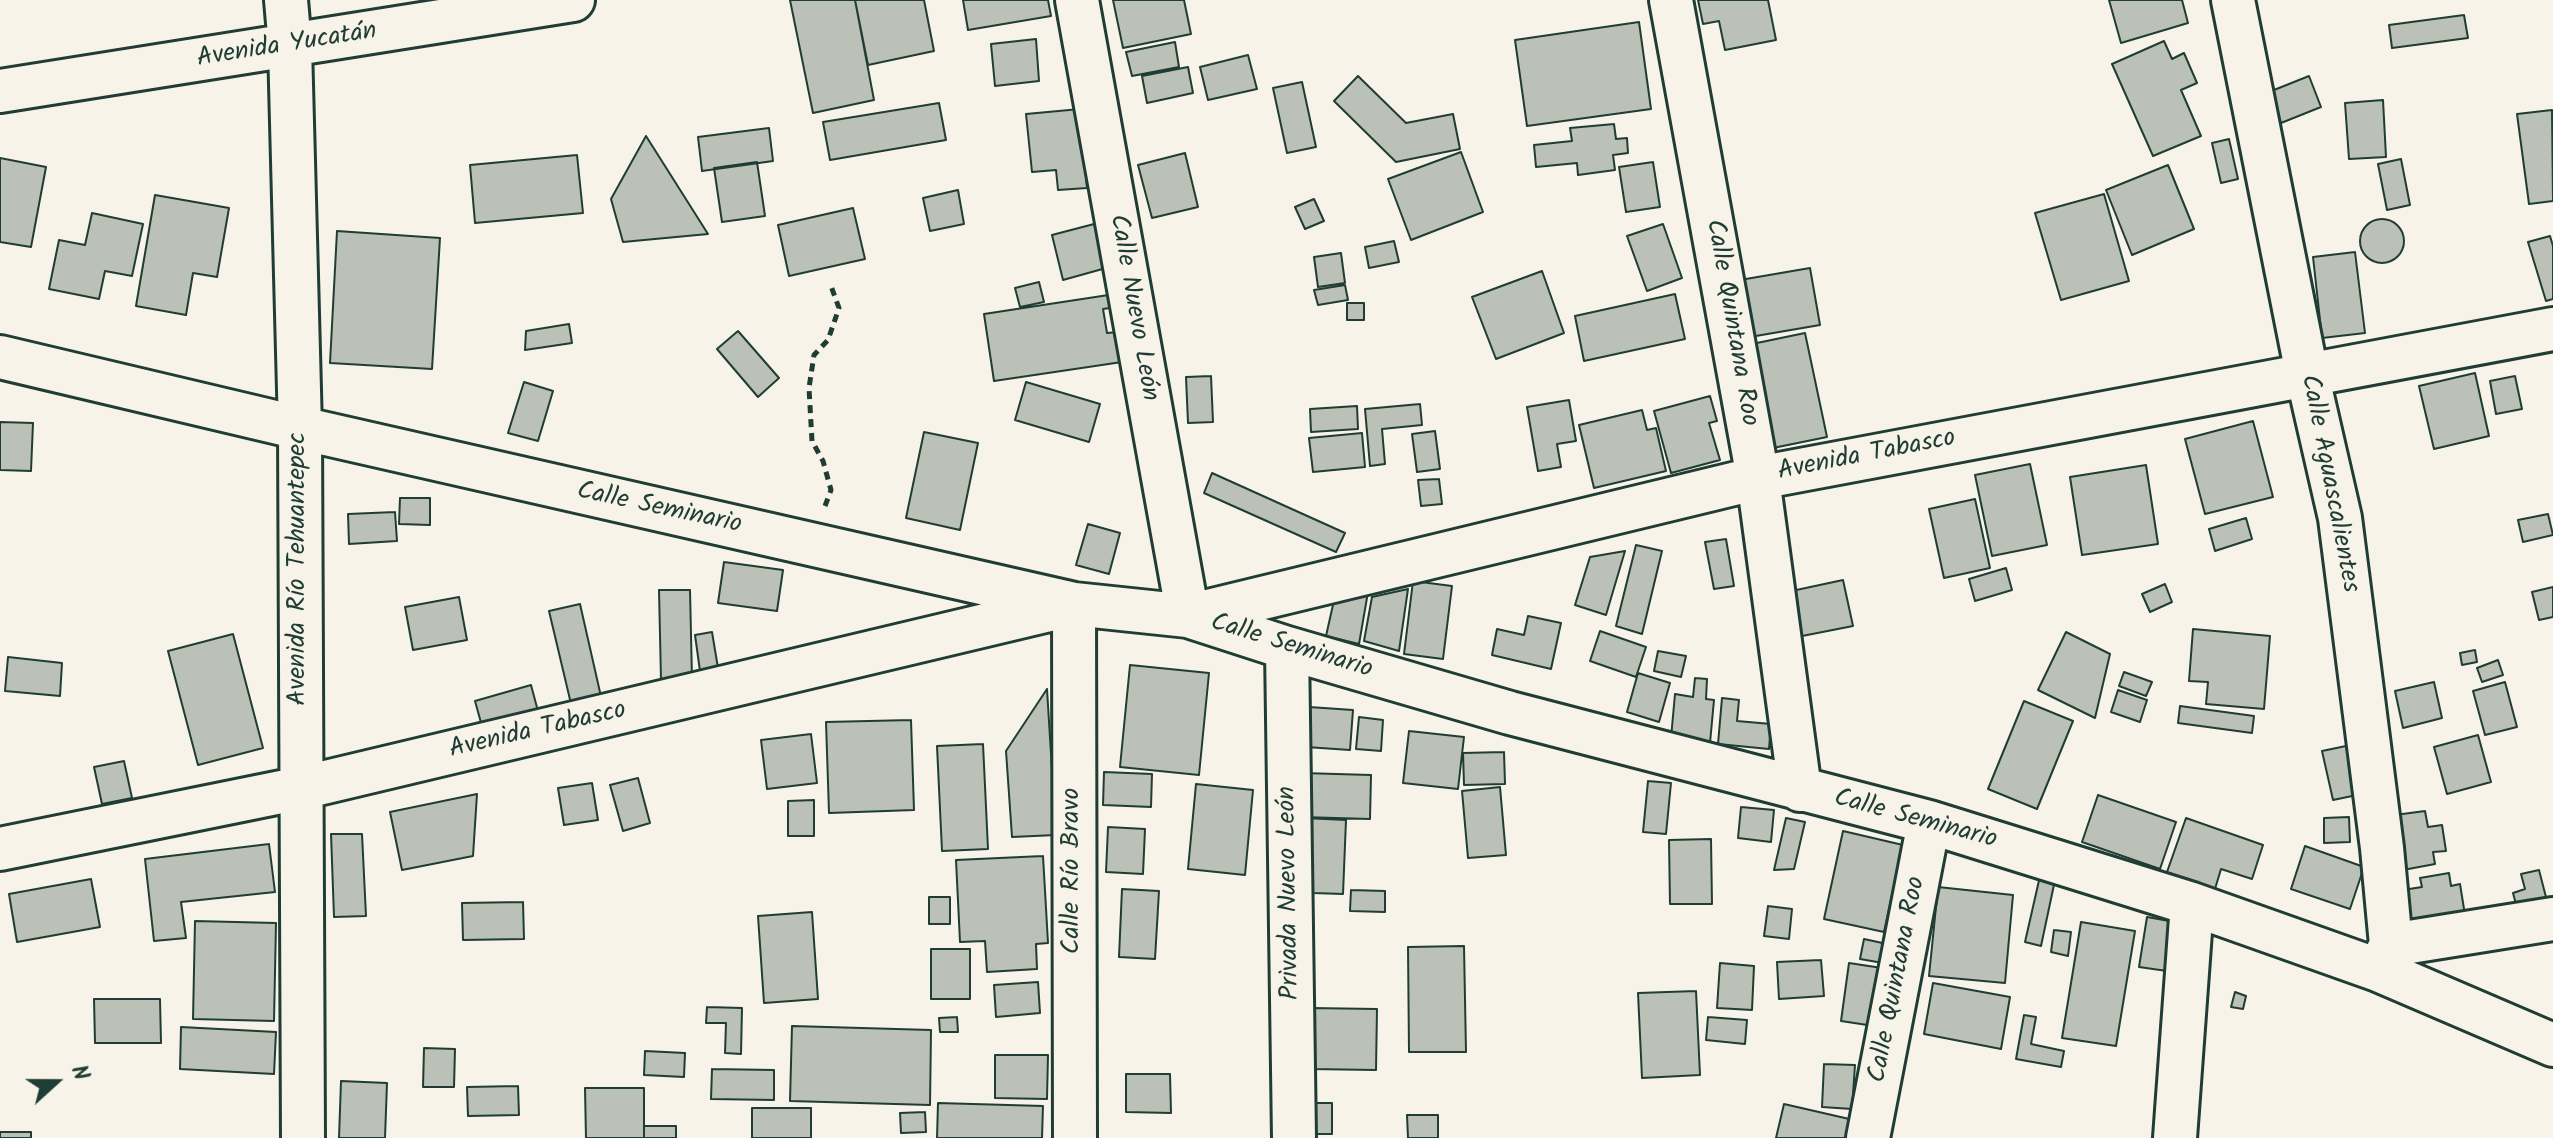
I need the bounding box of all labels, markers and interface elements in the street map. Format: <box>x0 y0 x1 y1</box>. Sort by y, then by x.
street label: Avenida Yucatán <box>195 17 379 77</box>
street label: Calle Nuevo León <box>1100 212 1164 404</box>
street label: Calle Quintana Roo <box>1696 217 1764 429</box>
street label: Calle Aguascalientes <box>2292 372 2364 596</box>
street label: Avenida Tabasco <box>1775 424 1959 490</box>
street label: Avenida Río Tehuantepec <box>284 432 316 706</box>
street label: Calle Seminario <box>574 477 744 543</box>
street label: Calle Seminario <box>1206 609 1376 687</box>
street label: Avenida Tabasco <box>447 696 629 768</box>
street label: Calle Seminario <box>1830 784 2000 858</box>
street label: Privada Nuevo León <box>1274 786 1308 1000</box>
street label: Calle Río Bravo <box>1058 788 1090 954</box>
street label: Calle Quintana Roo <box>1864 874 1934 1086</box>
north arrow <box>16 1042 96 1122</box>
text: N <box>60 1060 98 1086</box>

